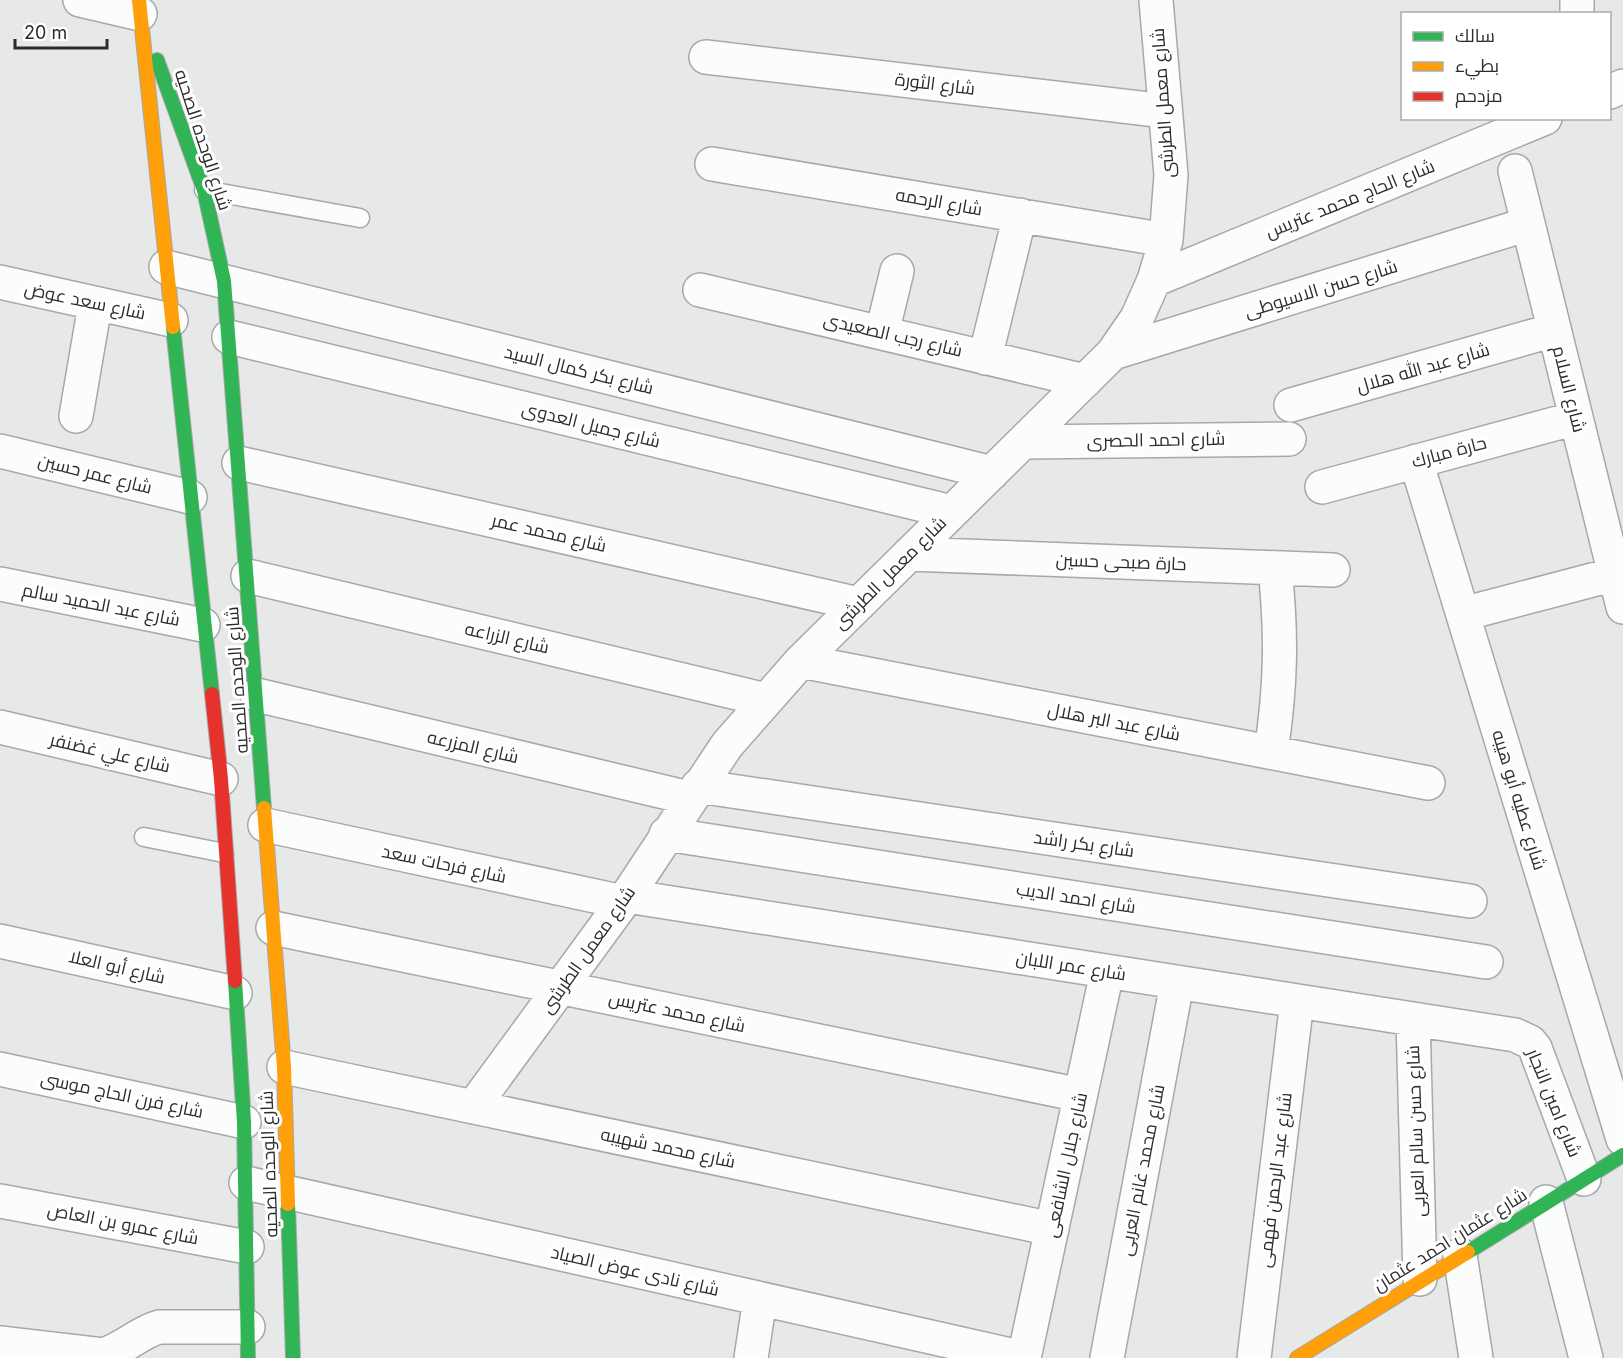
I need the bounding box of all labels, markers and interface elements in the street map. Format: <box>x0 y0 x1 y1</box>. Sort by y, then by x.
scale bar <box>15 12 106 50</box>
legend <box>1401 12 1611 120</box>
text: 20 m <box>24 22 67 43</box>
text: سالك <box>1455 25 1495 46</box>
street label: شارع معمل الطرشى <box>1147 27 1180 179</box>
text: بطيء <box>1455 55 1499 80</box>
street label: شارع الوحده الصحيه <box>169 67 236 214</box>
street label: شارع الثورة <box>894 68 976 101</box>
text: مزدحم <box>1455 85 1503 108</box>
street label: شارع الحاج محمد عتريس <box>1262 155 1438 244</box>
street label: شارع الرحمه <box>894 184 984 221</box>
street label: شارع حسن الاسيوطى <box>1242 255 1401 324</box>
street label: شارع سعد عوض <box>22 277 148 326</box>
street label: شارع رجب الصعيدى <box>821 308 965 363</box>
street label: شارع عبد الله هلال <box>1353 337 1493 399</box>
street label: شارع بكر كمال السيد <box>502 341 656 400</box>
street label: شارع السلام <box>1547 343 1590 435</box>
street label: شارع جميل العدوى <box>519 397 662 454</box>
street label: شارع احمد الحصرى <box>1087 428 1225 453</box>
street label: حارة مبارك <box>1409 431 1489 473</box>
street label: شارع عمر حسين <box>36 449 154 500</box>
street label: شارع محمد عمر <box>488 509 609 558</box>
street label: شارع معمل الطرشى <box>829 512 952 635</box>
street label: حارة صبحى حسين <box>1055 549 1187 575</box>
street label: شارع عبد الحميد سالم <box>20 579 182 632</box>
street label: شارع الوحده الصحيه <box>221 606 254 754</box>
street label: شارع الزراعه <box>463 618 551 659</box>
street label: شارع عبد البر هلال <box>1046 698 1182 747</box>
street label: شارع المزرعه <box>425 726 521 769</box>
street label: شارع عطيه أبو هيبه <box>1486 727 1551 873</box>
street label: شارع علي غضنفر <box>46 728 172 780</box>
street label: شارع بكر راشد <box>1032 826 1136 863</box>
street label: شارع فرحات سعد <box>379 840 508 889</box>
street label: شارع احمد الديب <box>1015 878 1137 919</box>
street label: شارع معمل الطرشى <box>536 882 641 1019</box>
street label: شارع أبو العلا <box>66 945 167 990</box>
street label: شارع عمر اللبان <box>1014 946 1128 987</box>
street label: شارع محمد عتريس <box>606 987 747 1038</box>
street label: شارع حسن سالم العربى <box>1402 1045 1431 1217</box>
street label: شارع امين النجار <box>1521 1045 1586 1161</box>
street label: شارع فرن الحاج موسى <box>38 1067 205 1124</box>
street label: شارع محمد غانم العربى <box>1115 1082 1170 1258</box>
street label: شارع الوحده الصحيه <box>255 1090 284 1238</box>
street label: شارع جلال الشافعى <box>1040 1090 1093 1240</box>
street label: شارع عبد الرحمن فهمى <box>1253 1091 1298 1269</box>
street label: شارع محمد شهيبه <box>599 1123 737 1174</box>
street label: شارع عثمان احمد عثمان <box>1369 1184 1532 1297</box>
street label: شارع عمرو بن العاص <box>45 1199 200 1250</box>
street label: شارع نادى عوض الصياد <box>549 1241 721 1302</box>

